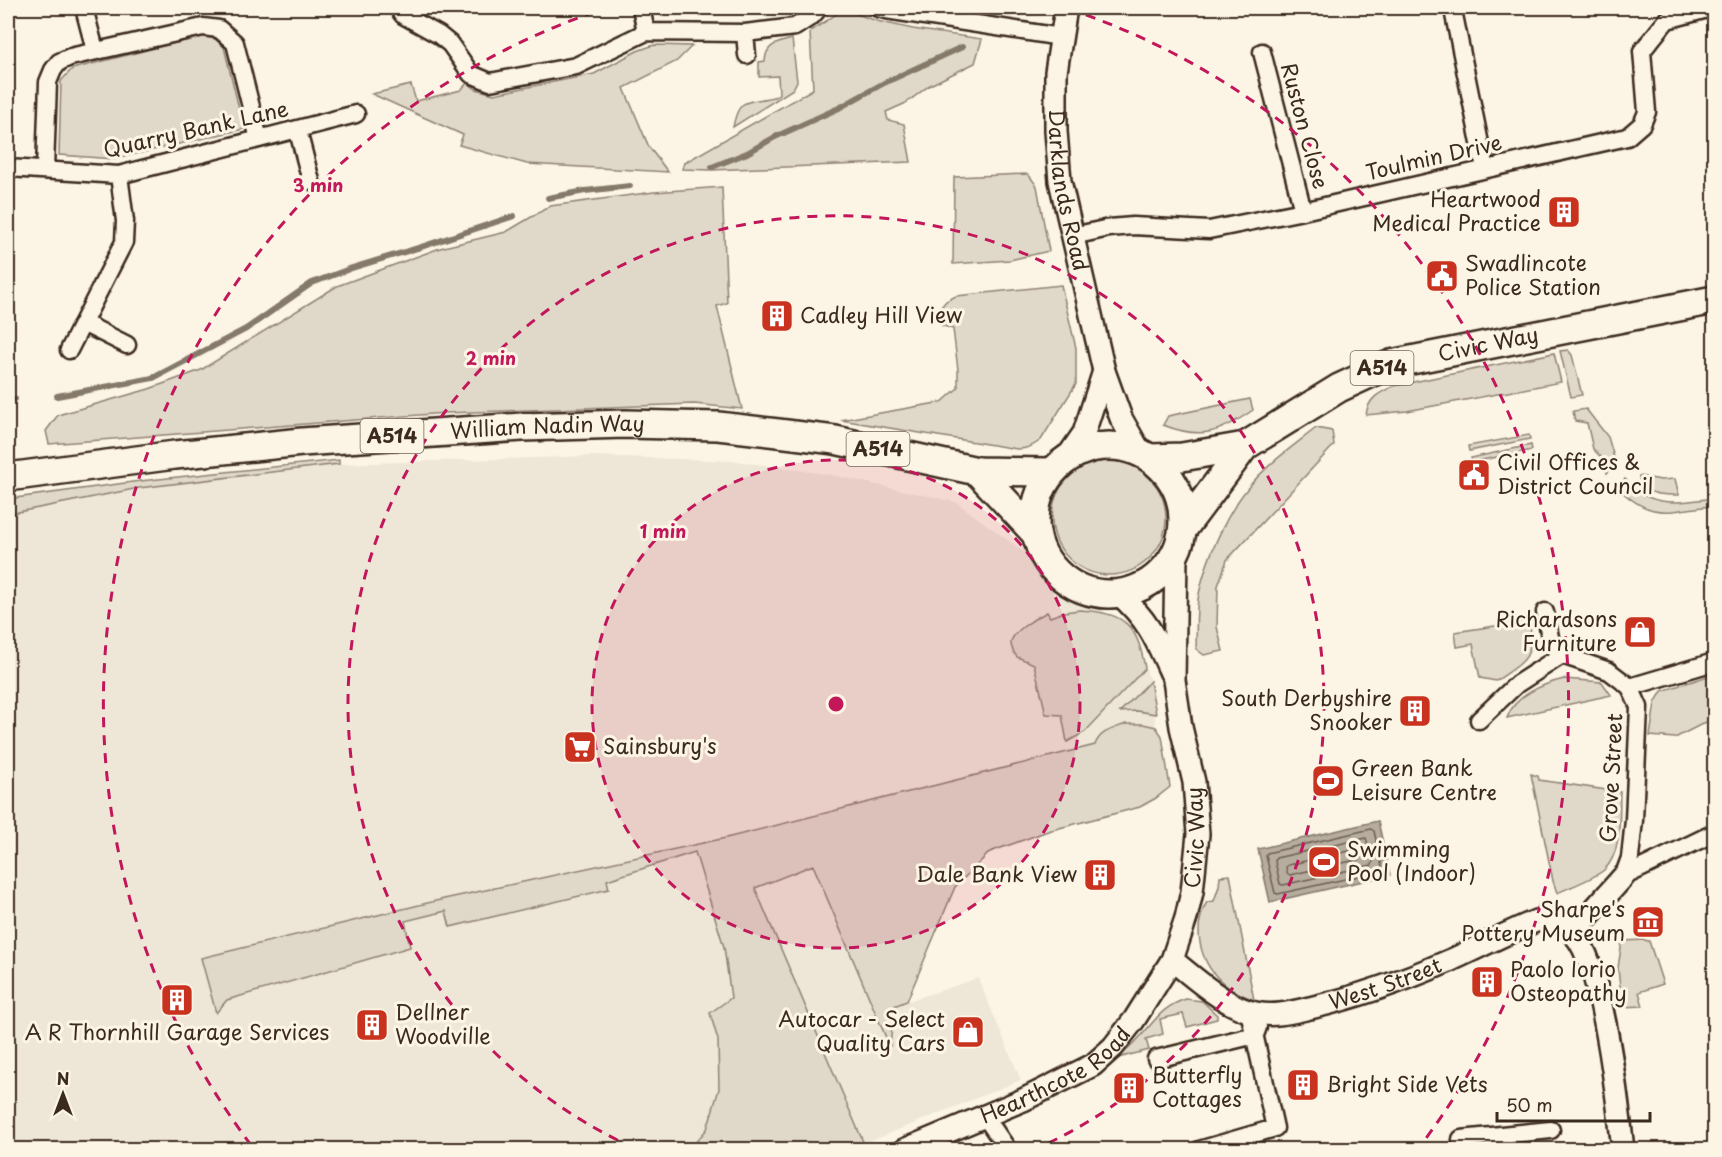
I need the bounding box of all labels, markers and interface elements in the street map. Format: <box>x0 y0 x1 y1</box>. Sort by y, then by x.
street label: Ruston Close <box>1274 59 1338 192</box>
street label: Quarry Bank Lane <box>100 91 291 165</box>
street label: Darklands Road <box>1042 109 1098 274</box>
street label: Toulmin Drive <box>1362 125 1505 187</box>
text: 3 min <box>293 171 343 198</box>
place label: Heartwood Medical Practice <box>1372 182 1541 238</box>
building icon: Heartwood Medical Practice <box>1546 194 1582 230</box>
place label: Swadlincote Police Station <box>1465 246 1601 302</box>
public building icon: Swadlincote Police Station <box>1424 258 1460 294</box>
building icon: Cadley Hill View <box>759 298 795 334</box>
place label: Cadley Hill View <box>800 298 962 330</box>
street label: Civic Way <box>1435 317 1541 368</box>
text: 2 min <box>466 344 516 371</box>
road number: A514 <box>1350 351 1414 385</box>
street label: William Nadin Way <box>449 406 645 446</box>
road number: A514 <box>360 419 424 453</box>
road number: A514 <box>846 432 910 466</box>
place label: Civil Offices & District Council <box>1497 445 1653 501</box>
public building icon: Civil Offices & District Council <box>1456 457 1492 493</box>
text: 1 min <box>640 517 686 544</box>
place label: Richardsons Furniture <box>1495 602 1617 658</box>
shop icon: Richardsons Furniture <box>1622 614 1658 650</box>
place label: South Derbyshire Snooker <box>1221 681 1392 737</box>
building icon: South Derbyshire Snooker <box>1397 693 1433 729</box>
centre of rings <box>826 694 846 714</box>
street label: Grove Street <box>1591 712 1629 843</box>
supermarket icon: Sainsbury's <box>562 729 598 765</box>
place label: Sainsbury's <box>603 729 717 761</box>
place label: Green Bank Leisure Centre <box>1351 751 1497 807</box>
sports icon: Green Bank Leisure Centre <box>1310 763 1346 799</box>
street label: Civic Way <box>1174 786 1212 890</box>
place label: Swimming Pool (Indoor) <box>1347 832 1476 888</box>
sports icon: Swimming Pool (Indoor) <box>1306 844 1342 880</box>
place label: Dale Bank View <box>916 857 1077 889</box>
building icon: Dale Bank View <box>1082 857 1118 893</box>
place label: Sharpe's Pottery Museum <box>1461 892 1625 948</box>
museum icon: Sharpe's Pottery Museum <box>1630 904 1666 940</box>
street label: West Street <box>1325 948 1446 1017</box>
place label: Paolo Iorio Osteopathy <box>1510 952 1627 1008</box>
building icon: Paolo Iorio Osteopathy <box>1469 964 1505 1000</box>
building icon: A R Thornhill Garage Services <box>159 982 195 1018</box>
place label: Dellner Woodville <box>395 995 491 1051</box>
place label: Autocar - Select Quality Cars <box>778 1002 945 1058</box>
building icon: Dellner Woodville <box>354 1007 390 1043</box>
shop icon: Autocar - Select Quality Cars <box>950 1014 986 1050</box>
place label: A R Thornhill Garage Services <box>25 1015 329 1047</box>
street label: Hearthcote Road <box>974 1019 1137 1130</box>
place label: Butterfly Cottages <box>1152 1058 1242 1114</box>
north arrow <box>33 1064 93 1124</box>
text: N <box>57 1066 69 1090</box>
building icon: Bright Side Vets <box>1285 1067 1321 1103</box>
place label: Bright Side Vets <box>1326 1067 1488 1099</box>
building icon: Butterfly Cottages <box>1111 1070 1147 1106</box>
scale bar <box>1497 1085 1650 1123</box>
text: 50 m <box>1506 1091 1553 1118</box>

